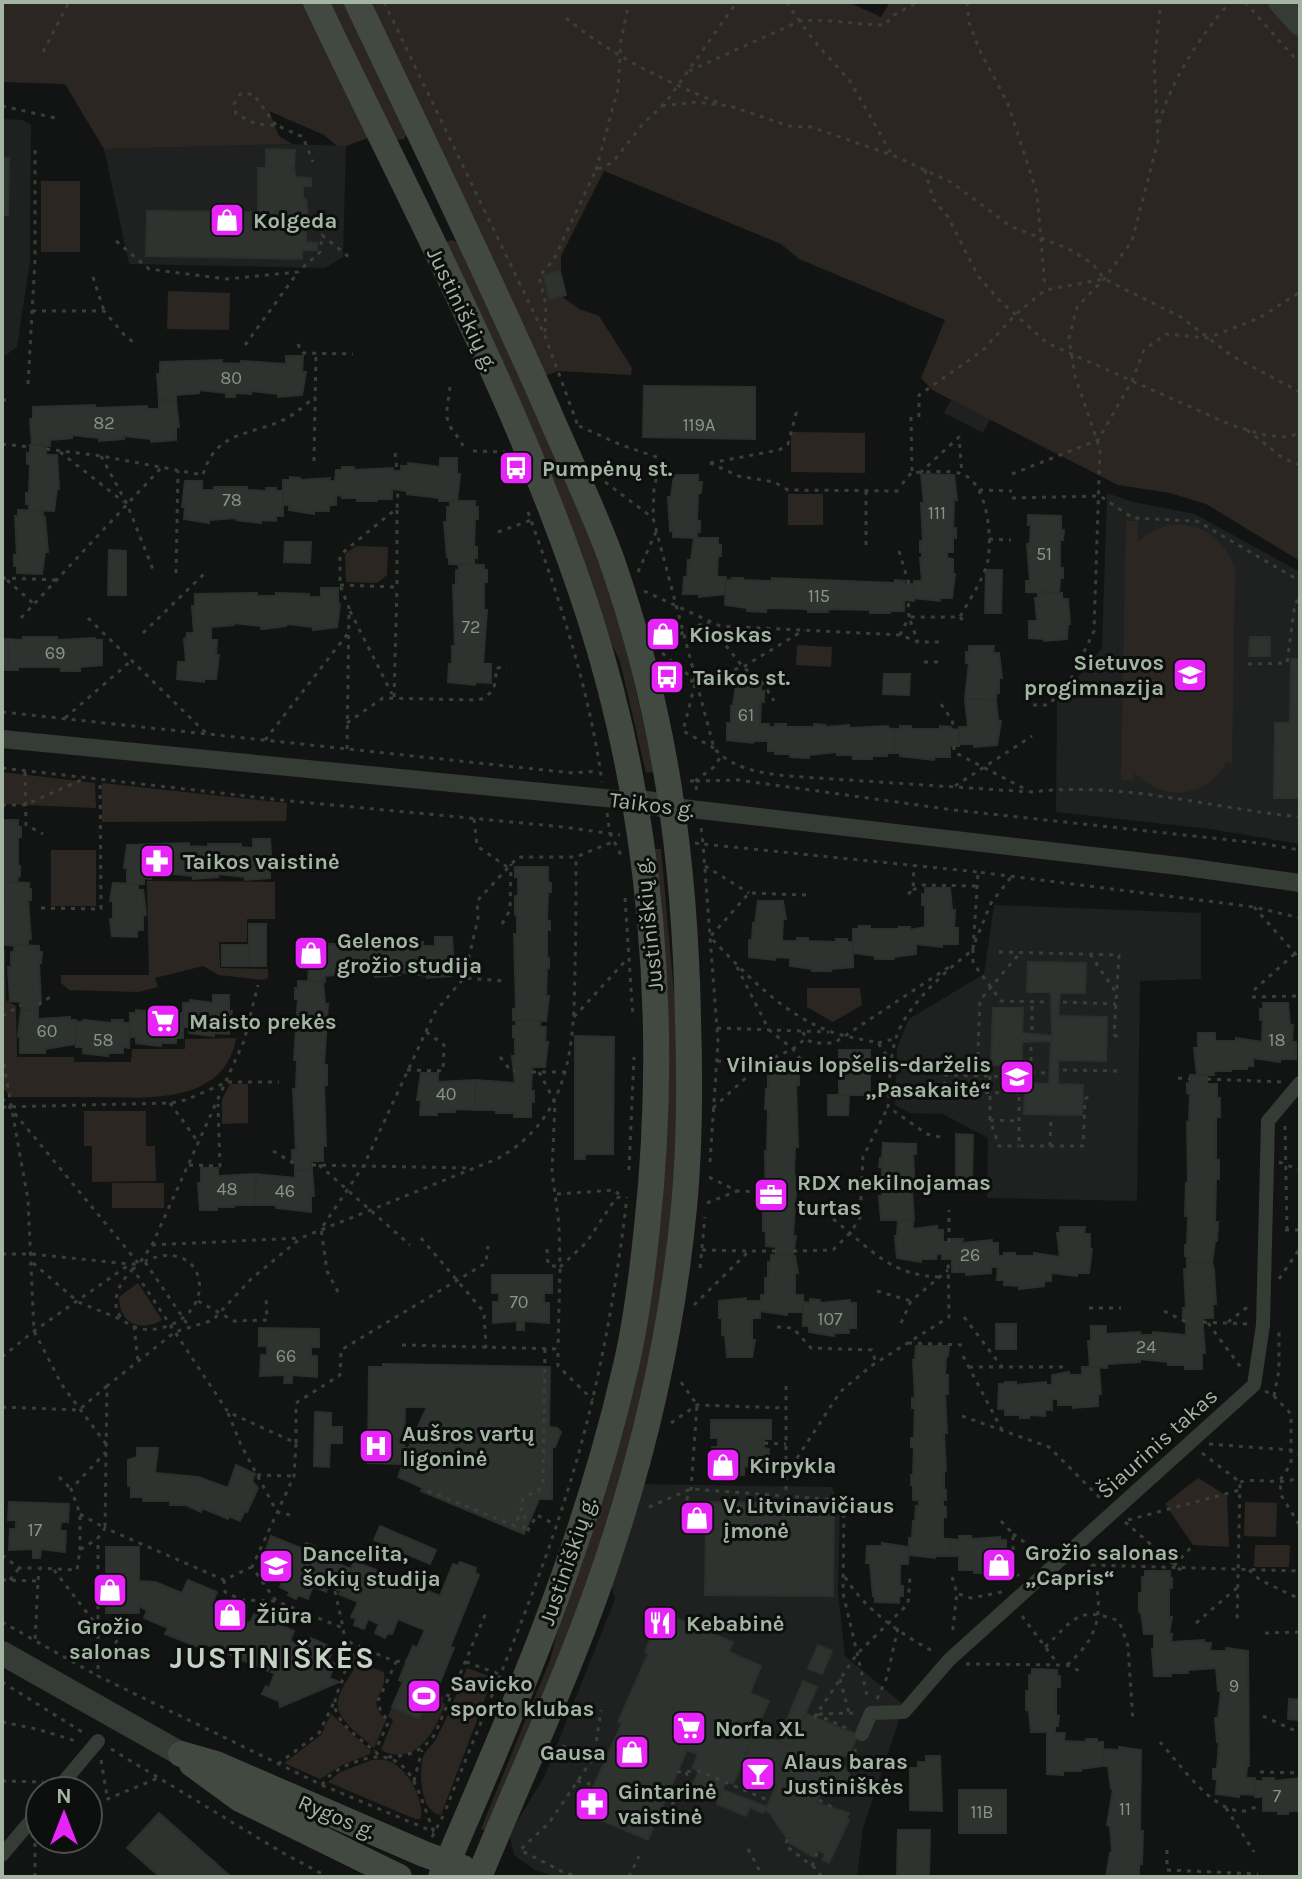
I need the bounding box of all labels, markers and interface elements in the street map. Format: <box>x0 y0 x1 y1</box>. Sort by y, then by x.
shop icon: Kolgeda <box>208 201 246 239</box>
place label: Kolgeda <box>253 208 337 234</box>
street label: Justiniškių g. <box>421 244 503 375</box>
house number: 80 <box>220 367 242 389</box>
house number: 82 <box>93 412 115 434</box>
house number: 119A <box>683 414 715 436</box>
bus stop icon: Pumpėnų st. <box>497 449 535 487</box>
place label: Pumpėnų st. <box>542 456 673 482</box>
house number: 78 <box>222 489 242 511</box>
house number: 111 <box>928 502 946 524</box>
house number: 51 <box>1036 543 1052 565</box>
house number: 115 <box>808 585 830 607</box>
shop icon: Kioskas <box>644 615 682 653</box>
house number: 72 <box>462 616 480 638</box>
place label: Kioskas <box>689 622 772 648</box>
house number: 69 <box>45 642 65 664</box>
place label: Sietuvos progimnazija <box>1024 650 1164 701</box>
school or university icon: Sietuvos progimnazija <box>1171 656 1209 694</box>
bus stop icon: Taikos st. <box>648 658 686 696</box>
place label: Taikos st. <box>693 665 791 691</box>
house number: 61 <box>738 704 754 726</box>
street label: Taikos g. <box>608 787 696 823</box>
pharmacy icon: Taikos vaistinė <box>138 842 176 880</box>
place label: Taikos vaistinė <box>183 849 340 875</box>
street label: Justiniškių g. <box>629 857 669 993</box>
place label: Gelenos grožio studija <box>337 928 482 979</box>
shop icon: Gelenos grožio studija <box>292 934 330 972</box>
supermarket icon: Maisto prekės <box>144 1002 182 1040</box>
place label: Maisto prekės <box>189 1009 337 1035</box>
house number: 60 <box>37 1020 58 1042</box>
house number: 58 <box>92 1029 114 1051</box>
house number: 18 <box>1268 1029 1286 1051</box>
place label: Vilniaus lopšelis-darželis „Pasakaitė“ <box>726 1052 991 1103</box>
school or university icon: Vilniaus lopšelis-darželis „Pasakaitė“ <box>998 1058 1036 1096</box>
house number: 40 <box>436 1083 456 1105</box>
place label: RDX nekilnojamas turtas <box>797 1170 991 1221</box>
office icon: RDX nekilnojamas turtas <box>752 1176 790 1214</box>
house number: 48 <box>216 1178 238 1200</box>
house number: 46 <box>275 1180 295 1202</box>
house number: 26 <box>960 1244 980 1266</box>
house number: 70 <box>509 1291 529 1313</box>
house number: 107 <box>817 1308 843 1330</box>
house number: 24 <box>1136 1336 1156 1358</box>
house number: 66 <box>276 1345 296 1367</box>
street label: Šiaurinis takas <box>1091 1382 1223 1505</box>
place label: Aušros vartų ligoninė <box>402 1421 535 1472</box>
hospital icon: Aušros vartų ligoninė <box>357 1427 395 1465</box>
shop icon: Kirpykla <box>704 1446 742 1484</box>
place label: Kirpykla <box>749 1453 836 1479</box>
place label: V. Litvinavičiaus įmonė <box>723 1493 894 1544</box>
street label: Justiniškių g. <box>534 1494 602 1629</box>
shop icon: V. Litvinavičiaus įmonė <box>678 1499 716 1537</box>
house number: 17 <box>28 1519 43 1541</box>
place label: Grožio salonas „Capris“ <box>1025 1540 1179 1591</box>
place label: Dancelita, šokių studija <box>302 1541 441 1592</box>
shop icon: Grožio salonas „Capris“ <box>980 1546 1018 1584</box>
school or university icon: Dancelita, šokių studija <box>257 1547 295 1585</box>
shop icon: Grožio salonas <box>91 1571 129 1609</box>
shop icon: Žiūra <box>211 1596 249 1634</box>
place label: Žiūra <box>256 1602 312 1629</box>
restaurant icon: Kebabinė <box>641 1604 679 1642</box>
place label: Kebabinė <box>686 1611 785 1637</box>
place label: Grožio salonas <box>69 1614 151 1665</box>
district label: JUSTINIŠKĖS <box>170 1639 376 1676</box>
place label: Savicko sporto klubas <box>450 1671 594 1722</box>
house number: 9 <box>1229 1675 1239 1697</box>
sports icon: Savicko sporto klubas <box>405 1677 443 1715</box>
supermarket icon: Norfa XL <box>670 1709 708 1747</box>
place label: Norfa XL <box>715 1716 804 1742</box>
shop icon: Gausa <box>613 1733 651 1771</box>
place label: Gausa <box>540 1740 606 1766</box>
place label: Alaus baras Justiniškės <box>784 1749 908 1800</box>
bar icon: Alaus baras Justiniškės <box>739 1755 777 1793</box>
north arrow <box>24 1775 104 1855</box>
place label: Gintarinė vaistinė <box>618 1779 717 1830</box>
text: N <box>56 1783 72 1809</box>
pharmacy icon: Gintarinė vaistinė <box>573 1785 611 1823</box>
house number: 7 <box>1273 1785 1282 1807</box>
street label: Rygos g. <box>294 1789 379 1845</box>
house number: 11 <box>1119 1798 1131 1820</box>
house number: 11B <box>970 1801 994 1823</box>

